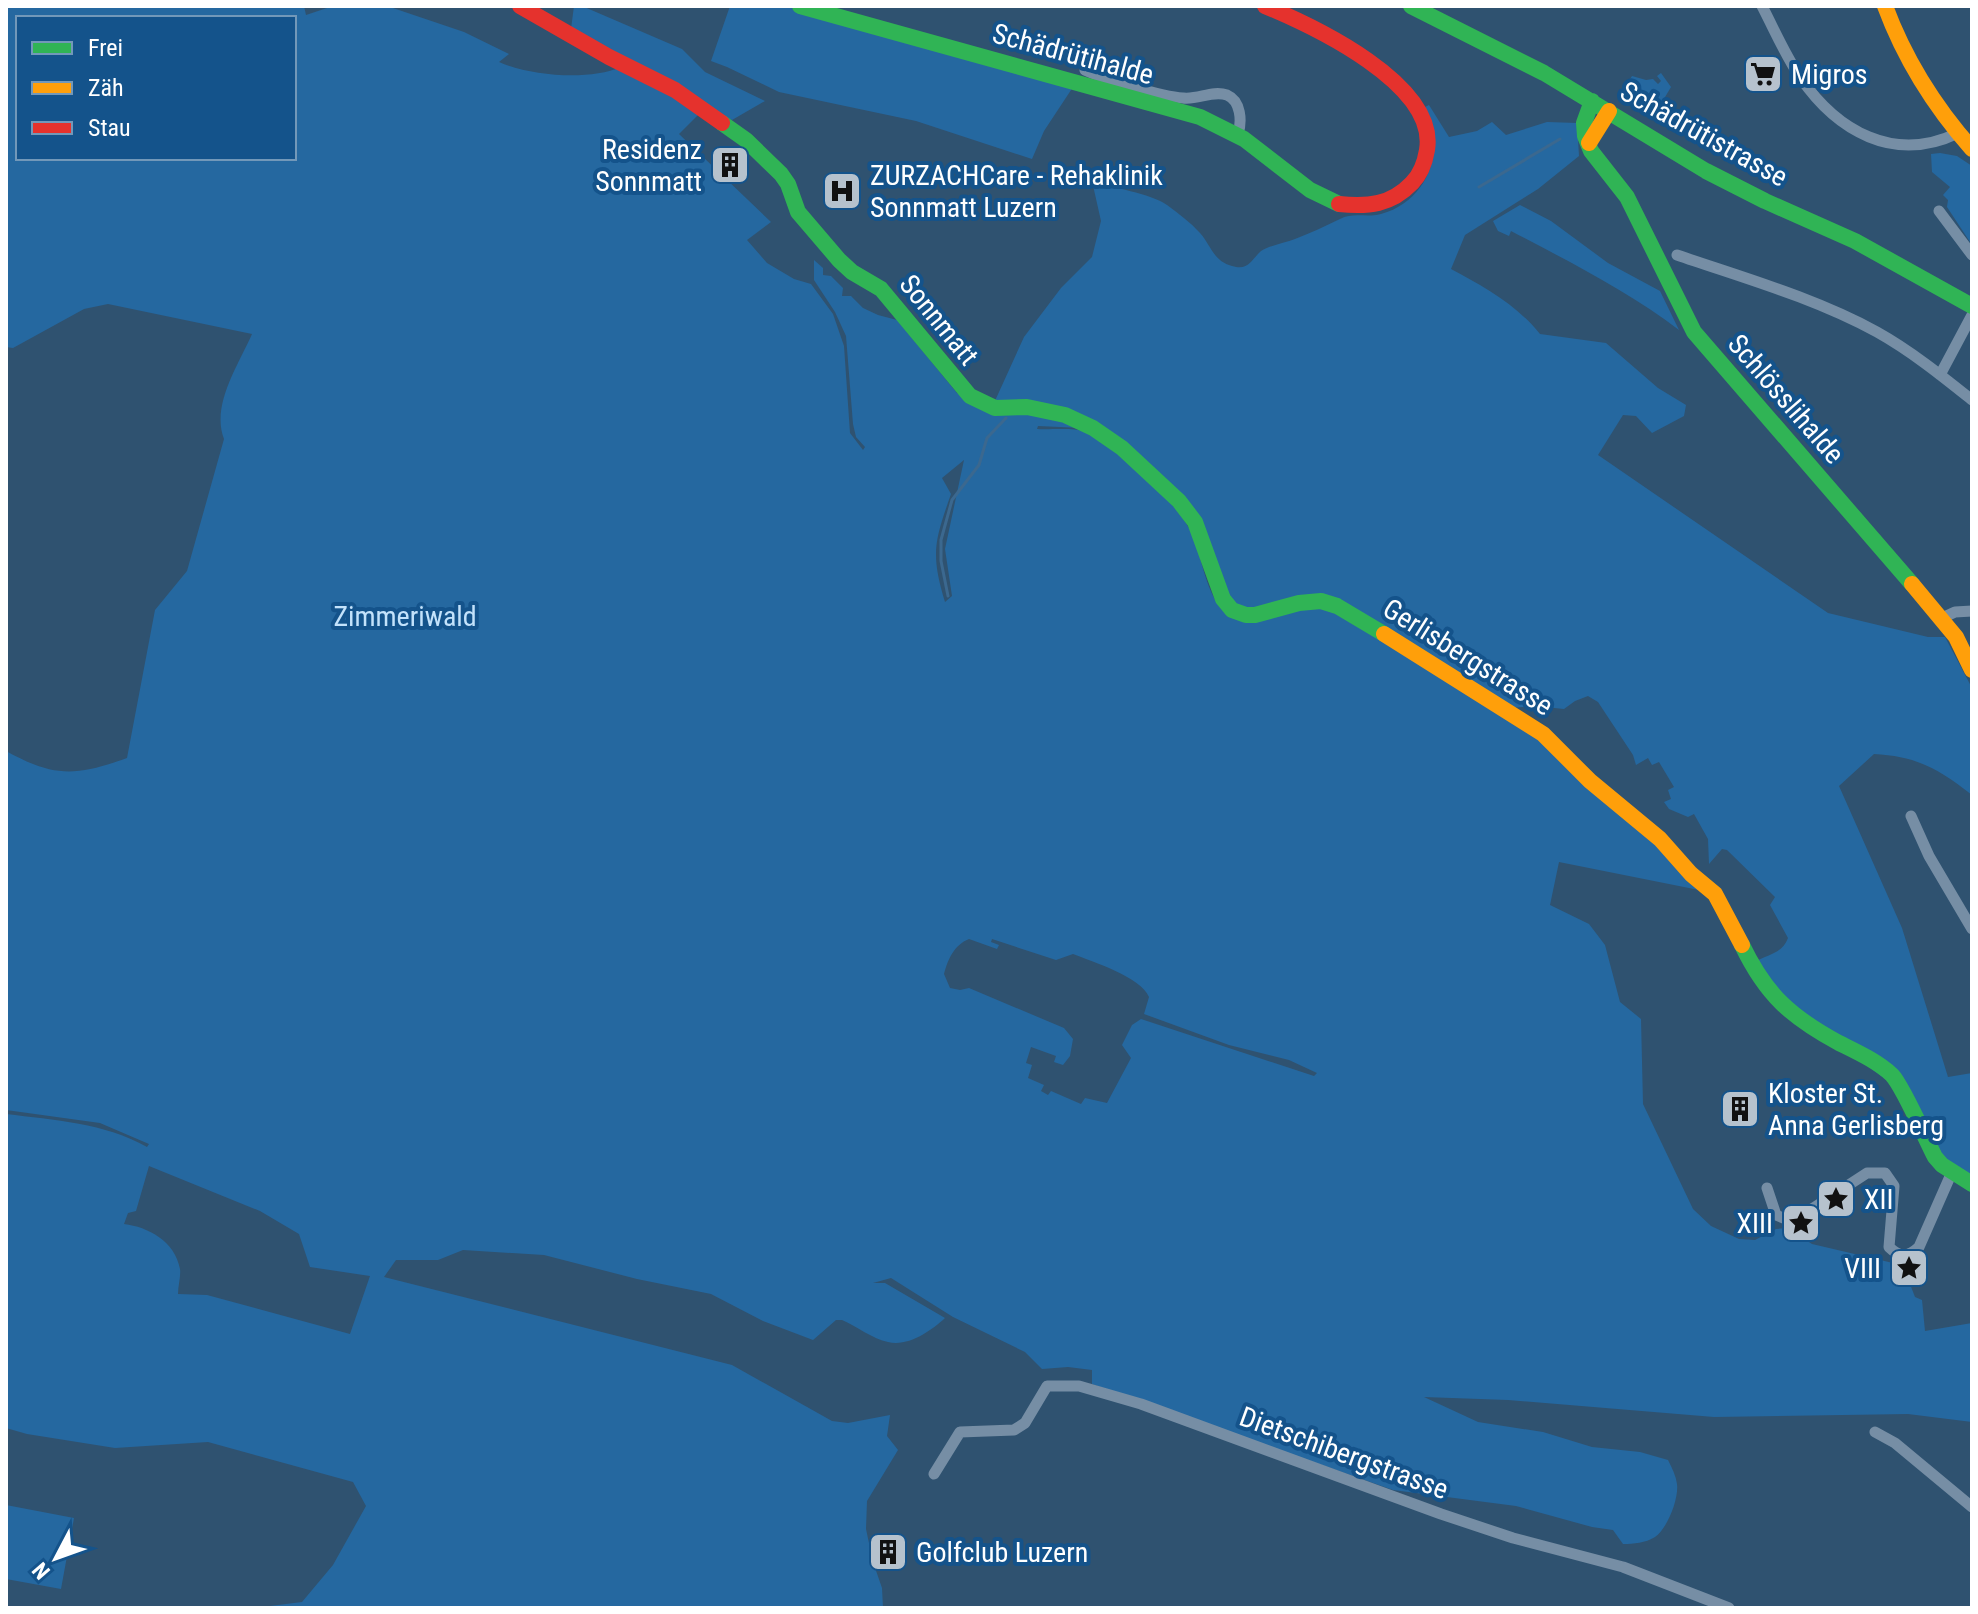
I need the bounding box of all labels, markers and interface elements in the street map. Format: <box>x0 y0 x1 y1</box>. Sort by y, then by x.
legend <box>16 16 296 160</box>
street label: Schädrütihalde <box>989 17 1157 91</box>
text: Frei <box>88 34 123 62</box>
supermarket icon: Migros <box>1742 53 1784 95</box>
place label: Migros <box>1791 58 1867 91</box>
text: Zäh <box>88 74 124 102</box>
street label: Schädrütistrasse <box>1615 74 1793 194</box>
text: Stau <box>88 114 131 142</box>
place label: Residenz Sonnmatt <box>595 133 702 198</box>
building icon: Residenz Sonnmatt <box>709 144 751 186</box>
place label: ZURZACHCare - Rehaklinik Sonnmatt Luzern <box>870 159 1163 224</box>
hospital icon: ZURZACHCare - Rehaklinik Sonnmatt Luzern <box>821 170 863 212</box>
street label: Sonnmatt <box>893 268 985 372</box>
street label: Schlösslihalde <box>1721 328 1851 470</box>
street label: Gerlisbergstrasse <box>1377 592 1559 722</box>
park label: Zimmeriwald <box>333 600 477 633</box>
place label: Kloster St. Anna Gerlisberg <box>1768 1077 1944 1142</box>
building icon: Kloster St. Anna Gerlisberg <box>1719 1088 1761 1130</box>
place icon: XII <box>1815 1178 1857 1220</box>
place label: XII <box>1864 1183 1893 1216</box>
place icon: XIII <box>1780 1202 1822 1244</box>
place label: XIII <box>1737 1207 1773 1240</box>
place icon: VIII <box>1888 1247 1930 1289</box>
place label: VIII <box>1844 1252 1881 1285</box>
street label: Dietschibergstrasse <box>1235 1400 1453 1506</box>
north arrow <box>16 1518 96 1598</box>
building icon: Golfclub Luzern <box>867 1531 909 1573</box>
place label: Golfclub Luzern <box>916 1536 1088 1569</box>
text: N <box>27 1558 55 1584</box>

